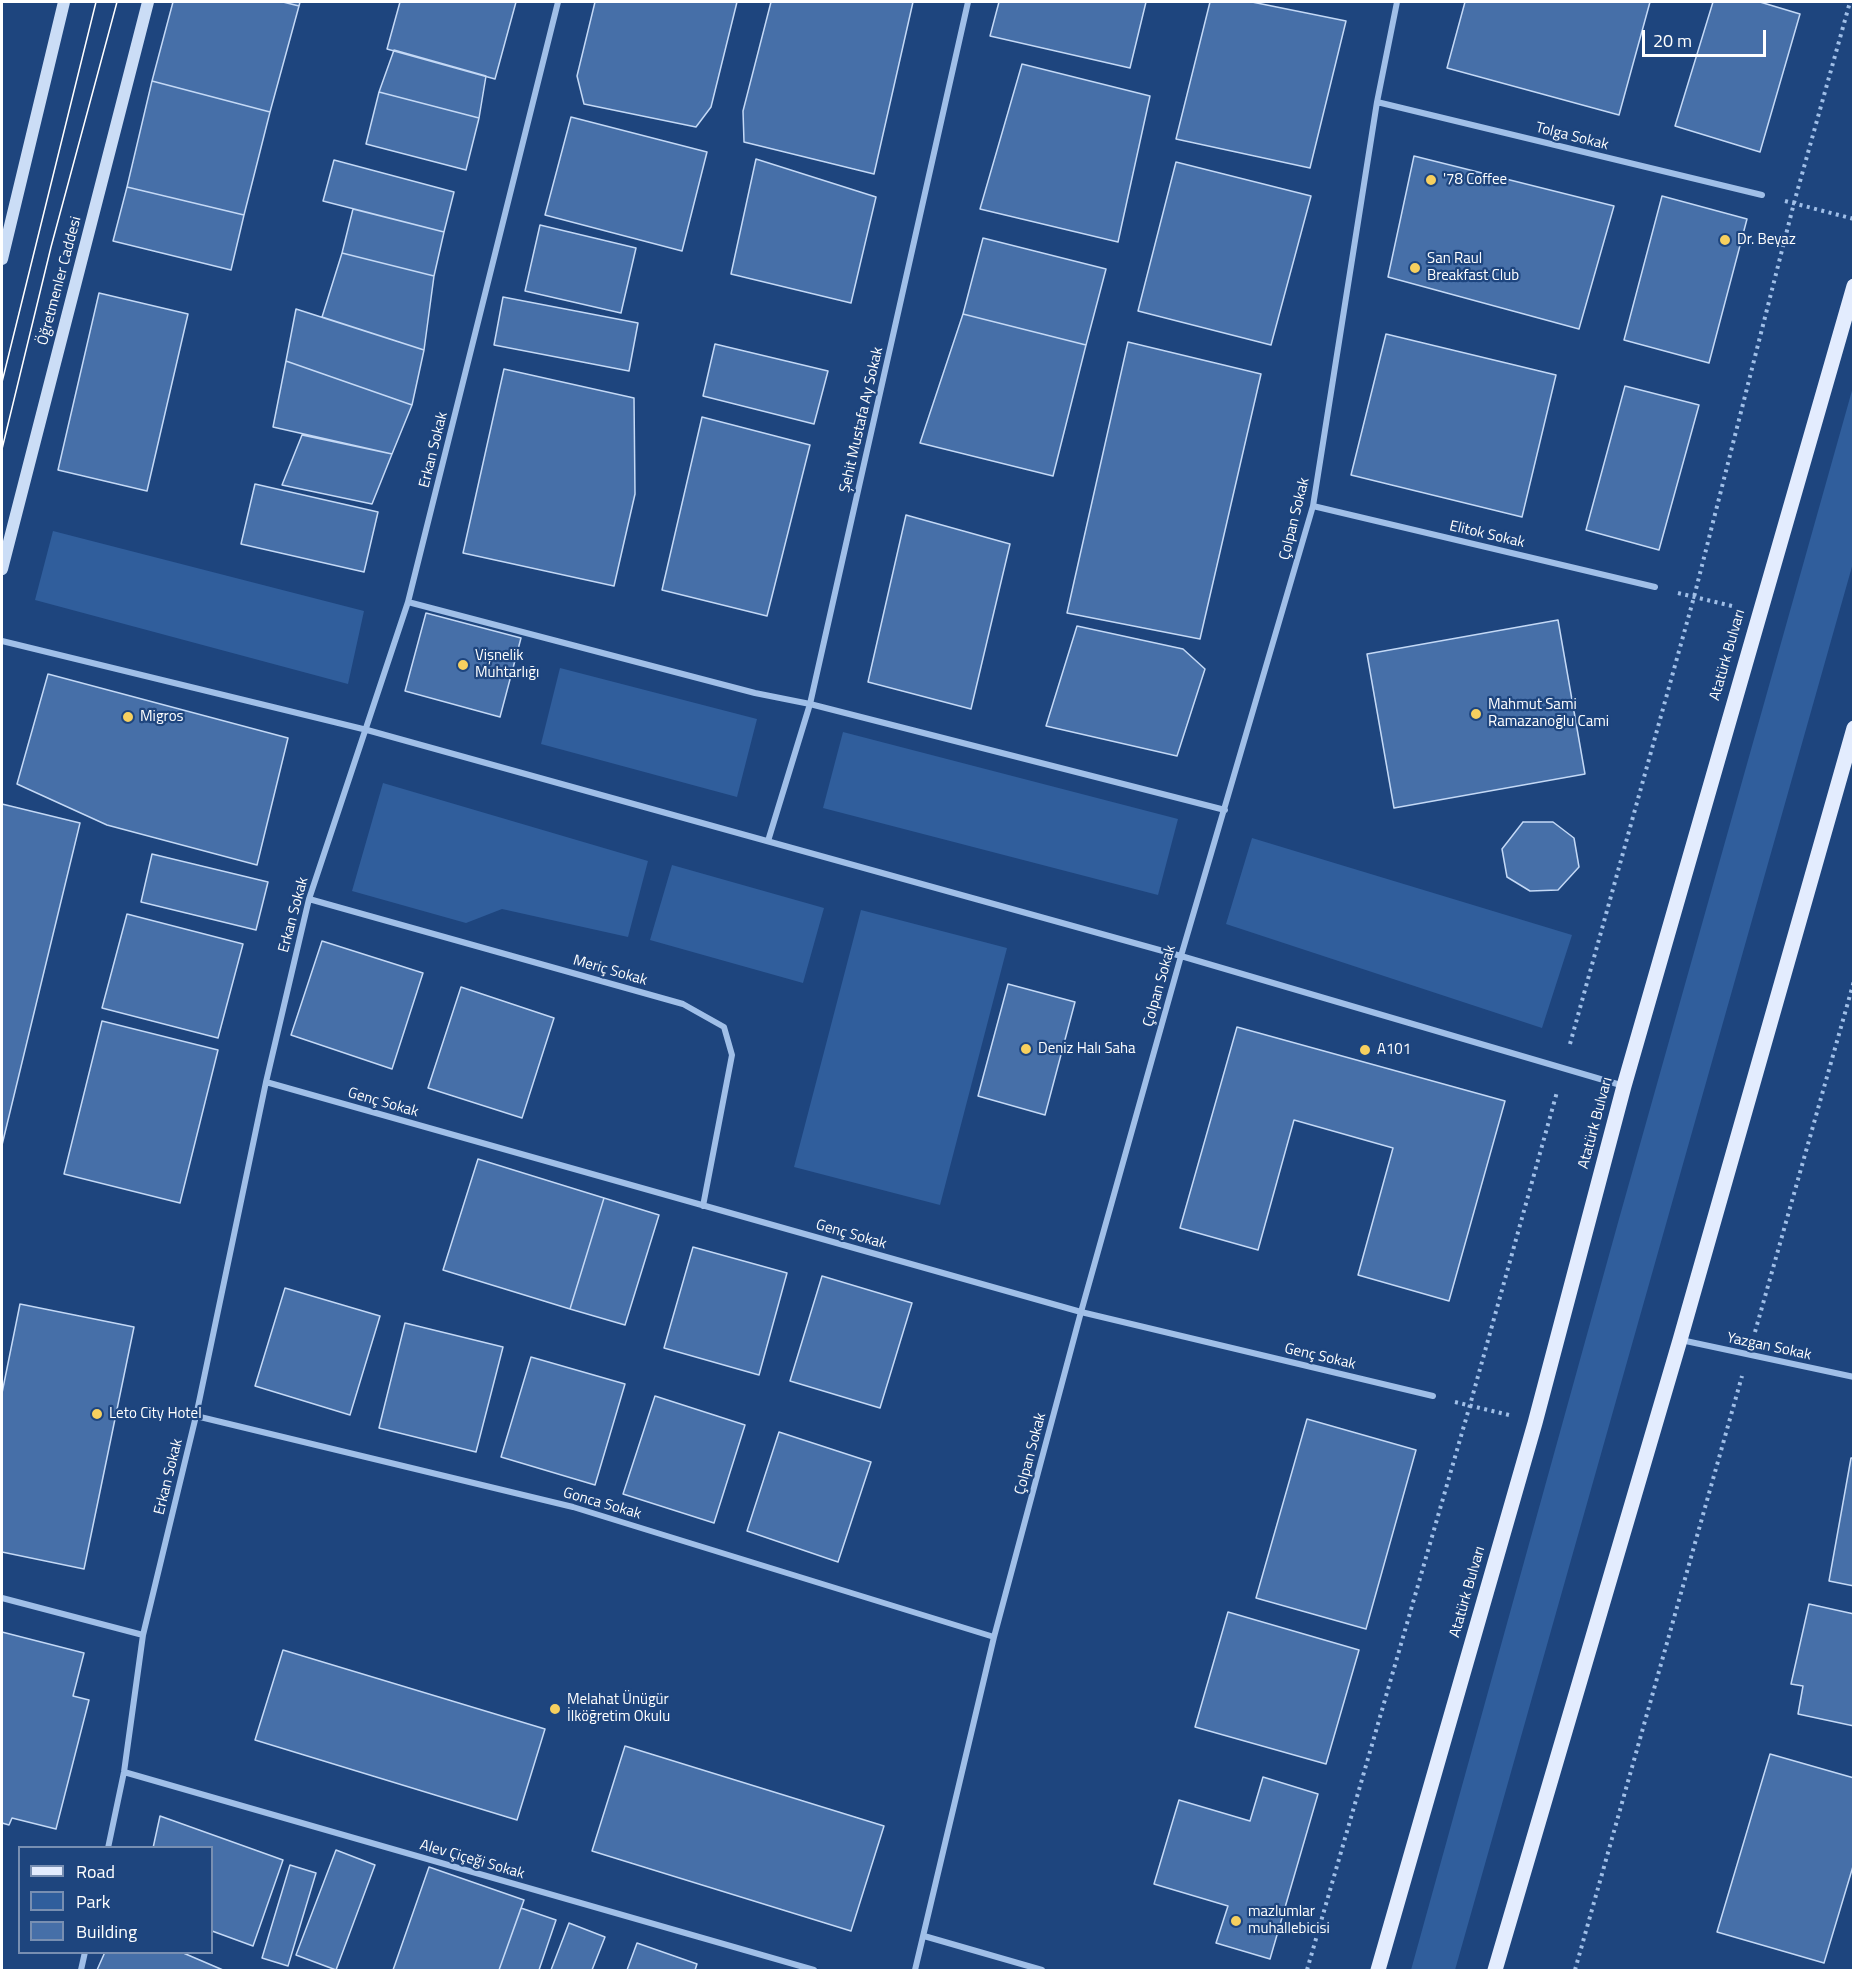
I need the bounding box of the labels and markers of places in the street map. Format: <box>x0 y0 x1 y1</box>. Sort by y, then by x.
place label: '78 Coffee <box>1443 171 1507 189</box>
marker: '78 Coffee <box>1424 173 1438 187</box>
place label: Dr. Beyaz <box>1737 231 1796 249</box>
marker: Dr. Beyaz <box>1718 233 1732 247</box>
place label: San Raul Breakfast Club <box>1427 250 1519 285</box>
marker: San Raul Breakfast Club <box>1408 261 1422 275</box>
place label: Vişnelik Muhtarlığı <box>475 647 539 682</box>
marker: Vişnelik Muhtarlığı <box>456 658 470 672</box>
place label: Mahmut Sami Ramazanoğlu Cami <box>1488 696 1609 731</box>
marker: Mahmut Sami Ramazanoğlu Cami <box>1469 707 1483 721</box>
place label: Migros <box>140 708 184 726</box>
marker: Migros <box>121 710 135 724</box>
place label: Deniz Halı Saha <box>1038 1040 1136 1058</box>
place label: A101 <box>1377 1041 1411 1059</box>
marker: Deniz Halı Saha <box>1019 1042 1033 1056</box>
marker: A101 <box>1358 1043 1372 1057</box>
place label: Leto City Hotel <box>109 1405 202 1423</box>
marker: Leto City Hotel <box>90 1407 104 1421</box>
place label: Melahat Ünügür İlköğretim Okulu <box>567 1691 670 1726</box>
marker: Melahat Ünügür İlköğretim Okulu <box>548 1702 562 1716</box>
place label: mazlumlar muhallebicisi <box>1248 1903 1330 1938</box>
marker: mazlumlar muhallebicisi <box>1229 1914 1243 1928</box>

